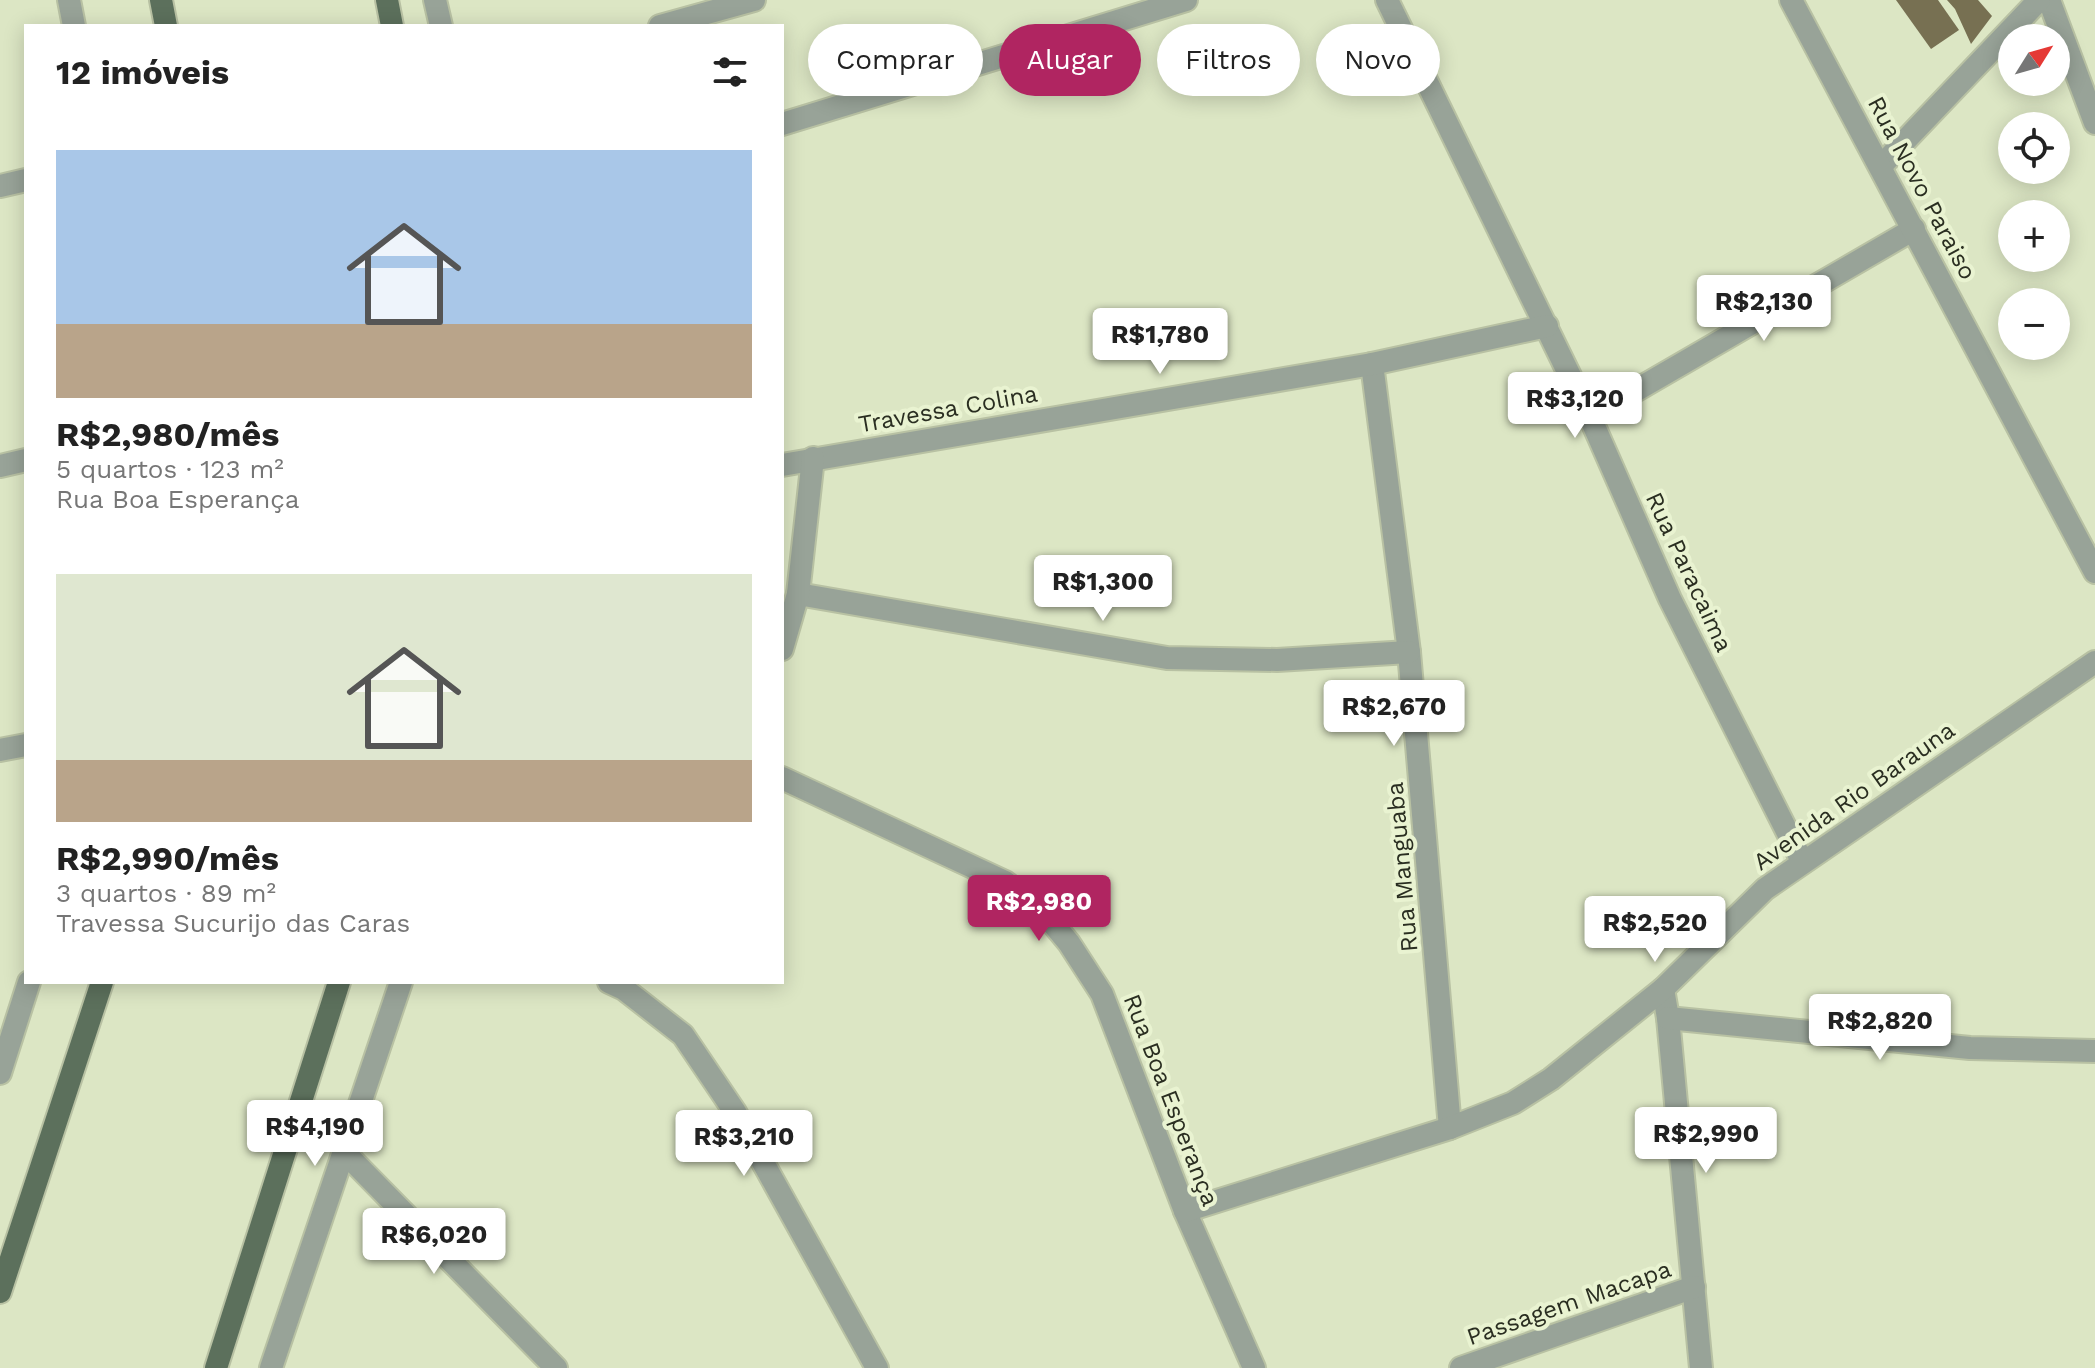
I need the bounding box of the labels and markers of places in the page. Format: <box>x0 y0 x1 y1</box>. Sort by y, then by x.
pin: R$2,130 <box>1690 275 1838 343</box>
pin: R$1,780 <box>1086 308 1234 376</box>
pin: R$3,120 <box>1501 372 1649 440</box>
pin: R$1,300 <box>1029 555 1177 623</box>
pin: R$2,670 <box>1320 680 1468 748</box>
pin: R$2,980 <box>965 875 1113 943</box>
pin: R$2,520 <box>1581 896 1729 964</box>
pin: R$2,820 <box>1806 994 1954 1062</box>
pin: R$4,190 <box>241 1100 389 1168</box>
pin: R$2,990 <box>1632 1107 1780 1175</box>
pin: R$3,210 <box>670 1110 818 1178</box>
pin: R$6,020 <box>360 1208 508 1276</box>

